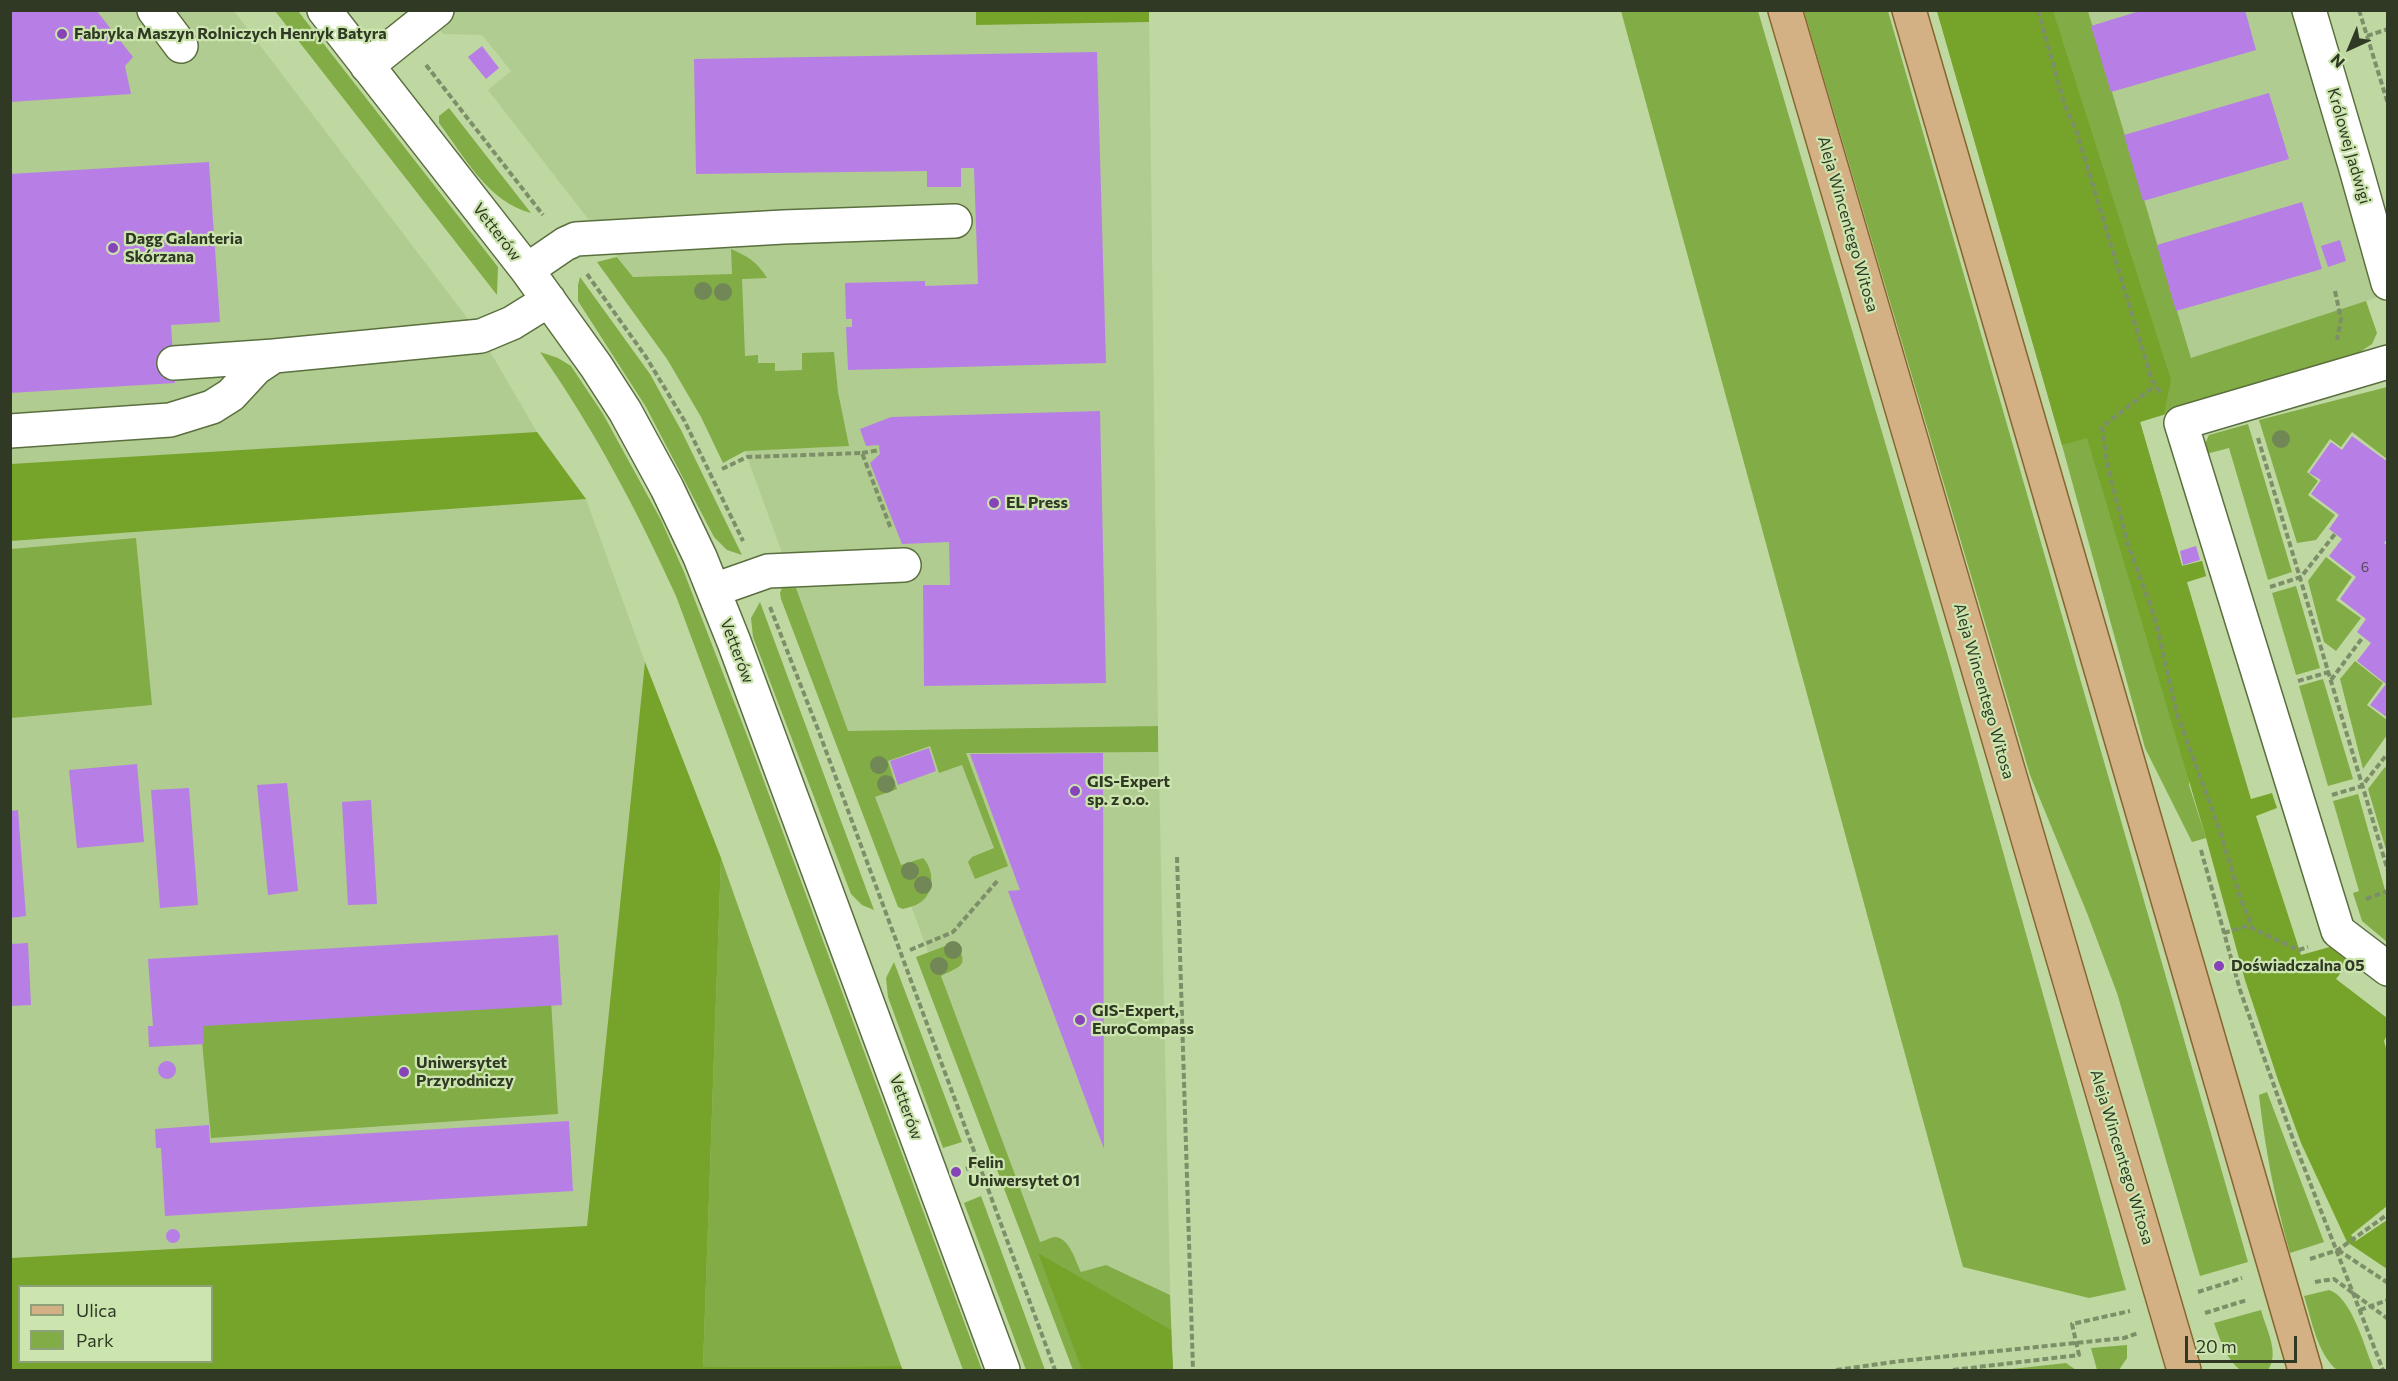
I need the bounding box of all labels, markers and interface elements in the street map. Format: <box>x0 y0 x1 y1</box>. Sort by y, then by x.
north arrow <box>2320 18 2380 78</box>
place label: Fabryka Maszyn Rolniczych Henryk Batyra <box>74 24 387 44</box>
marker: Fabryka Maszyn Rolniczych Henryk Batyra <box>55 27 69 41</box>
text: N <box>2326 50 2348 72</box>
street label: Królowej Jadwigi <box>2323 86 2375 206</box>
street label: Aleja Wincentego Witosa <box>1814 134 1882 314</box>
street label: Vetterów <box>469 199 525 265</box>
place label: Dagg Galanteria Skórzana <box>125 229 243 267</box>
marker: Dagg Galanteria Skórzana <box>106 241 120 255</box>
place label: EL Press <box>1006 493 1068 513</box>
marker: EL Press <box>987 496 1001 510</box>
house number: 6 <box>2361 559 2369 575</box>
street label: Aleja Wincentego Witosa <box>1950 601 2018 781</box>
street label: Vetterów <box>716 616 758 686</box>
place label: GIS-Expert sp. z o.o. <box>1087 772 1170 810</box>
marker: GIS-Expert sp. z o.o. <box>1068 784 1082 798</box>
place label: Doświadczalna 05 <box>2231 956 2364 976</box>
marker: Doświadczalna 05 <box>2212 959 2226 973</box>
place label: GIS-Expert, EuroCompass <box>1092 1001 1194 1039</box>
marker: GIS-Expert, EuroCompass <box>1073 1013 1087 1027</box>
place label: Uniwersytet Przyrodniczy <box>416 1053 514 1091</box>
marker: Uniwersytet Przyrodniczy <box>397 1065 411 1079</box>
street label: Aleja Wincentego Witosa <box>2086 1067 2158 1247</box>
street label: Vetterów <box>885 1072 927 1142</box>
place label: Felin Uniwersytet 01 <box>968 1153 1080 1191</box>
marker: Felin Uniwersytet 01 <box>949 1165 963 1179</box>
legend <box>18 1285 213 1363</box>
text: Ulica <box>76 1299 117 1321</box>
scale bar <box>2188 1324 2300 1362</box>
text: Park <box>76 1329 114 1351</box>
text: 20 m <box>2196 1335 2237 1357</box>

